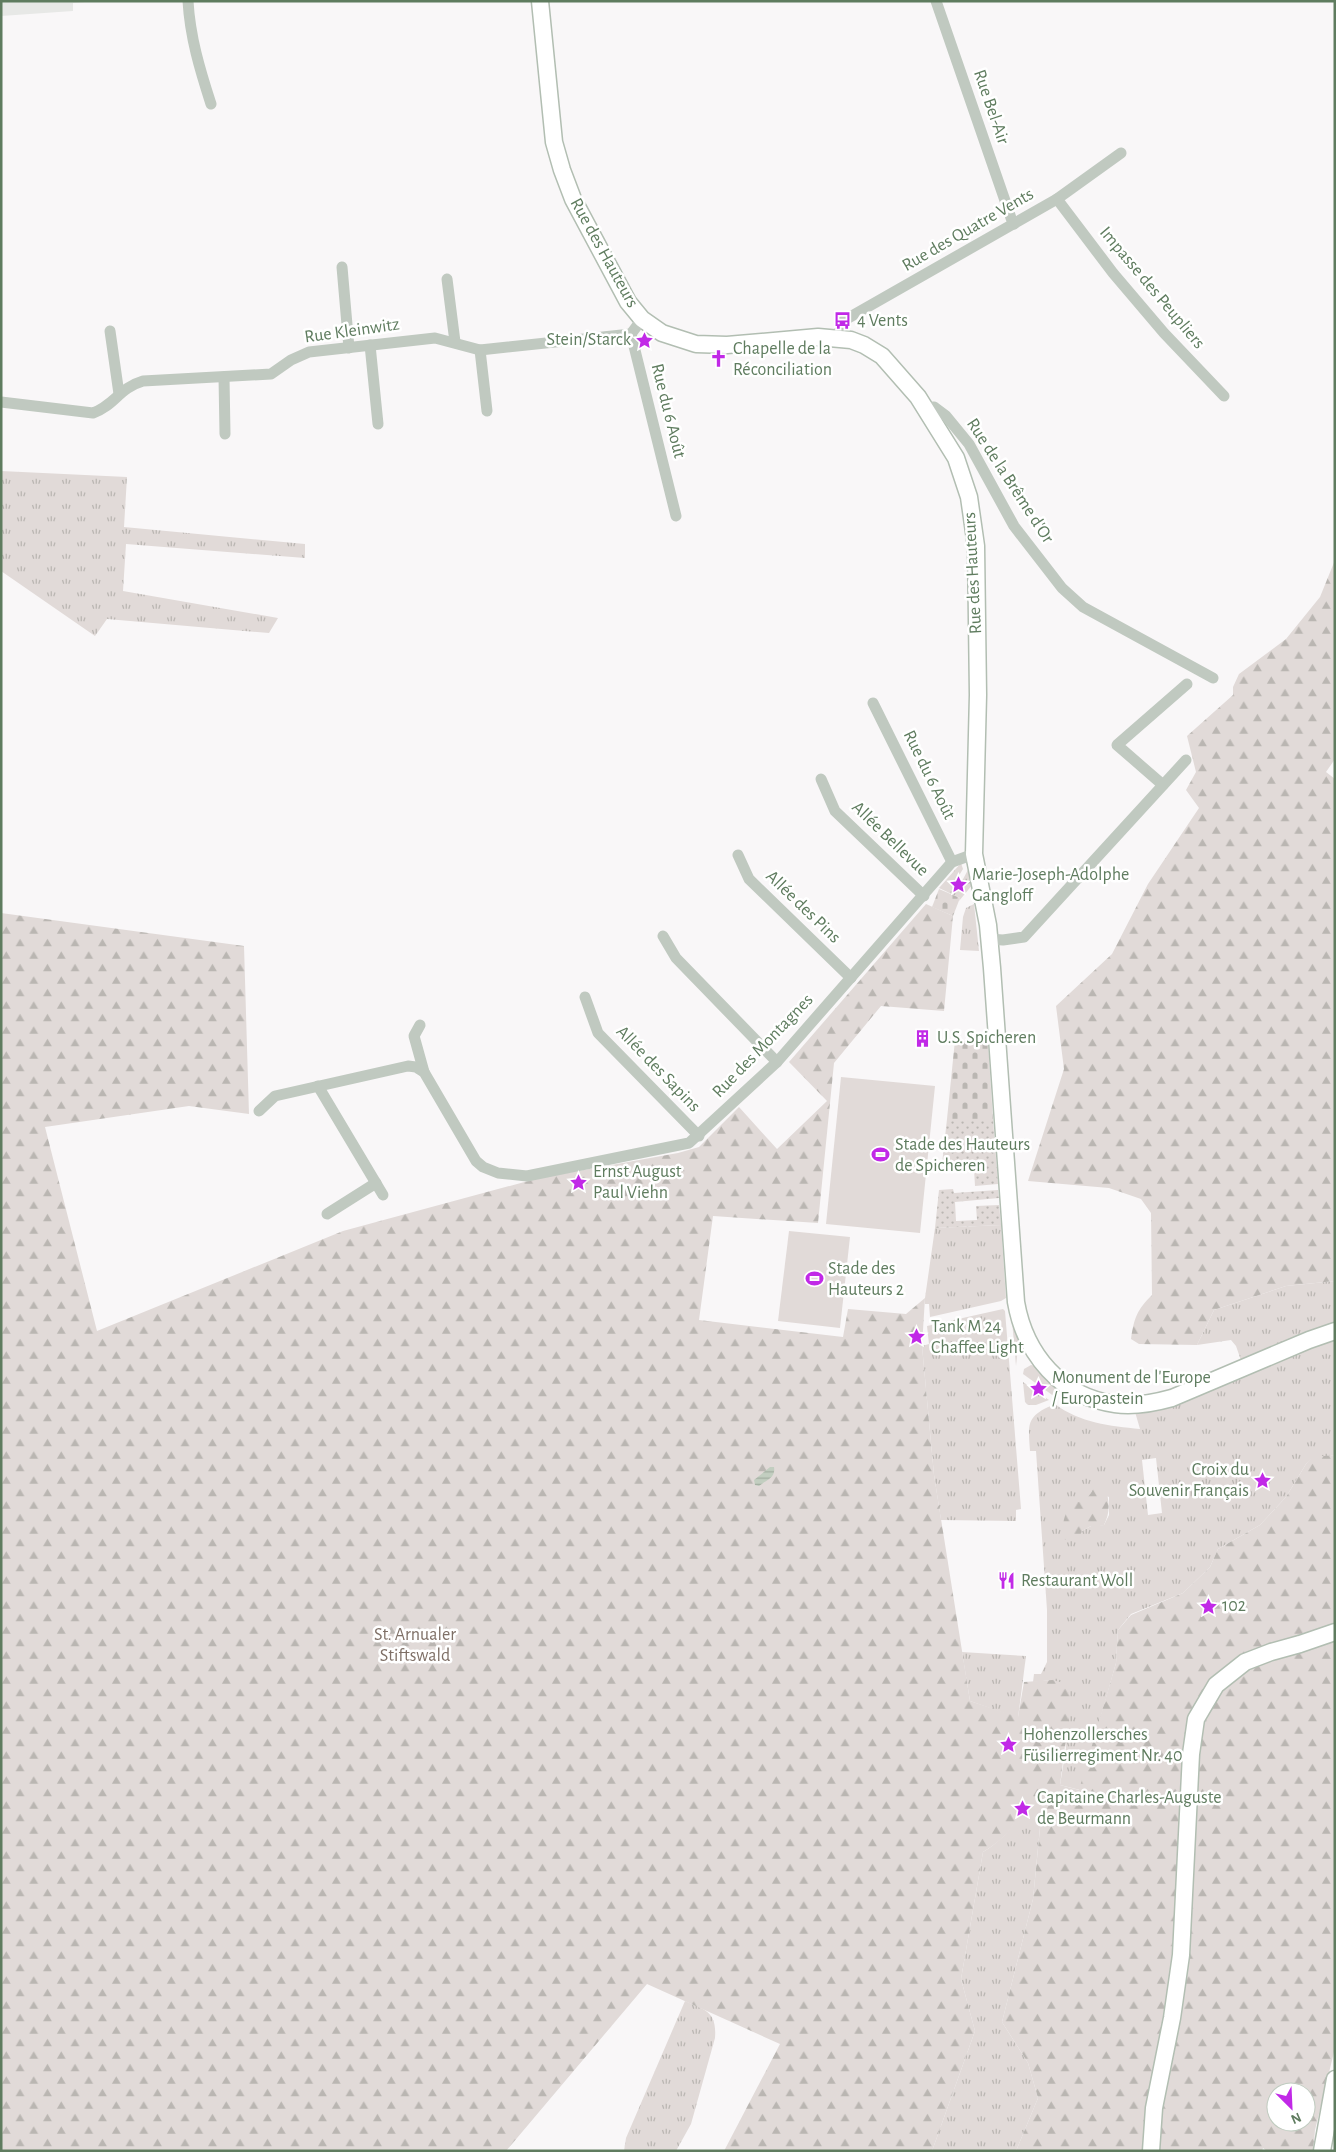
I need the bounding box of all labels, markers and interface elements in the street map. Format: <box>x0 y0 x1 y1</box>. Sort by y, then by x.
street label: Rue Bel-Air <box>970 67 1012 147</box>
street label: Rue des Quatre Vents <box>899 185 1037 275</box>
street label: Rue des Hauteurs <box>567 195 641 311</box>
street label: Impasse des Peupliers <box>1096 224 1208 352</box>
bus stop icon: 4 Vents <box>833 311 853 331</box>
place label: 4 Vents <box>857 312 908 330</box>
street label: Rue Kleinwitz <box>303 315 401 347</box>
place icon: Stein/Starck <box>635 330 655 350</box>
place label: Stein/Starck <box>547 331 632 349</box>
place label: Chapelle de la Réconciliation <box>733 340 832 379</box>
church icon: Chapelle de la Réconciliation <box>709 349 729 369</box>
street label: Rue du 6 Août <box>648 362 689 460</box>
street label: Rue de la Brême d'Or <box>963 415 1057 547</box>
street label: Rue des Hauteurs <box>961 512 985 634</box>
street label: Rue du 6 Août <box>900 728 958 823</box>
street label: Allée Bellevue <box>848 798 932 880</box>
place label: Marie-Joseph-Adolphe Gangloff <box>972 866 1129 905</box>
street label: Allée des Pins <box>762 867 844 947</box>
place icon: Marie-Joseph-Adolphe Gangloff <box>948 875 968 895</box>
street label: Rue des Montagnes <box>709 991 817 1101</box>
street label: Allée des Sapins <box>613 1022 703 1116</box>
building icon: U.S. Spicheren <box>913 1028 933 1048</box>
place label: U.S. Spicheren <box>937 1029 1036 1047</box>
place label: Stade des Hauteurs de Spicheren <box>895 1136 1030 1175</box>
sports icon: Stade des Hauteurs de Spicheren <box>871 1145 891 1165</box>
place label: Ernst August Paul Viehn <box>593 1163 682 1202</box>
place icon: Ernst August Paul Viehn <box>569 1172 589 1192</box>
place label: Stade des Hauteurs 2 <box>828 1260 904 1299</box>
sports icon: Stade des Hauteurs 2 <box>804 1269 824 1289</box>
place label: Tank M 24 Chaffee Light <box>931 1318 1024 1357</box>
place icon: Tank M 24 Chaffee Light <box>907 1327 927 1347</box>
place label: Monument de l'Europe / Europastein <box>1052 1369 1211 1408</box>
place icon: Monument de l'Europe / Europastein <box>1028 1378 1048 1398</box>
place label: Croix du Souvenir Français <box>1129 1461 1249 1500</box>
place icon: Croix du Souvenir Français <box>1253 1470 1273 1490</box>
restaurant icon: Restaurant Woll <box>997 1571 1017 1591</box>
place label: Restaurant Woll <box>1021 1572 1133 1590</box>
place icon: 102 <box>1198 1596 1218 1616</box>
place label: 102 <box>1222 1597 1246 1615</box>
park label: St. Arnualer Stiftswald <box>374 1626 456 1665</box>
place label: Hohenzollersches Füsilierregiment Nr. 40 <box>1023 1726 1182 1765</box>
place icon: Hohenzollersches Füsilierregiment Nr. 40 <box>999 1735 1019 1755</box>
place label: Capitaine Charles-Auguste de Beurmann <box>1037 1789 1222 1828</box>
place icon: Capitaine Charles-Auguste de Beurmann <box>1013 1798 1033 1818</box>
north arrow <box>1266 2082 1316 2132</box>
text: N <box>1289 2110 1303 2126</box>

